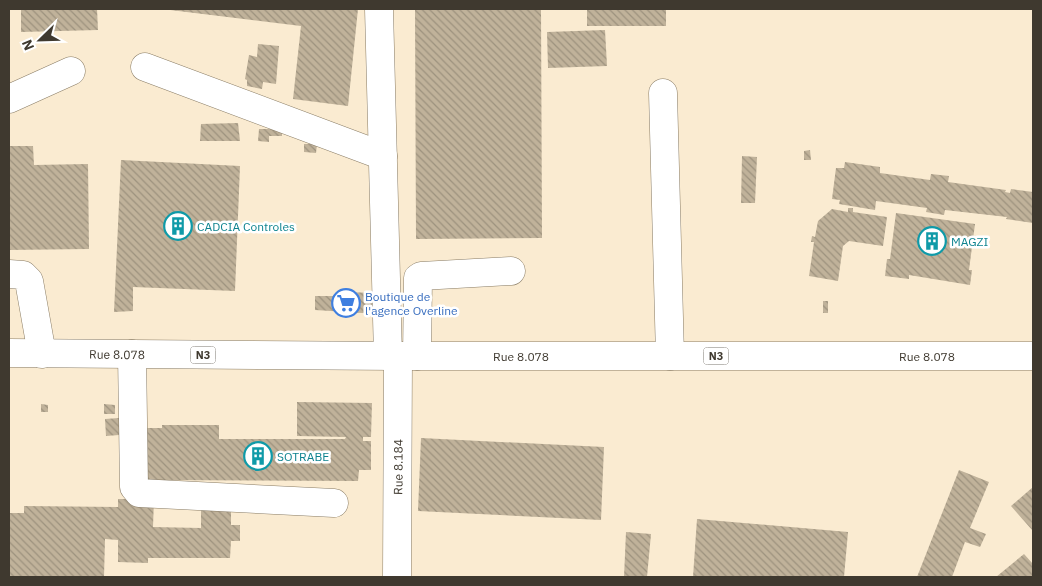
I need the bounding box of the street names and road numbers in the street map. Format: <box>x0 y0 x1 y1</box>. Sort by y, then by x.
street label: Rue 8.078 <box>89 346 145 362</box>
road number: N3 <box>190 346 216 364</box>
road number: N3 <box>704 348 728 364</box>
street label: Rue 8.078 <box>493 349 549 364</box>
street label: Rue 8.078 <box>899 349 955 364</box>
street label: Rue 8.184 <box>390 439 405 495</box>

